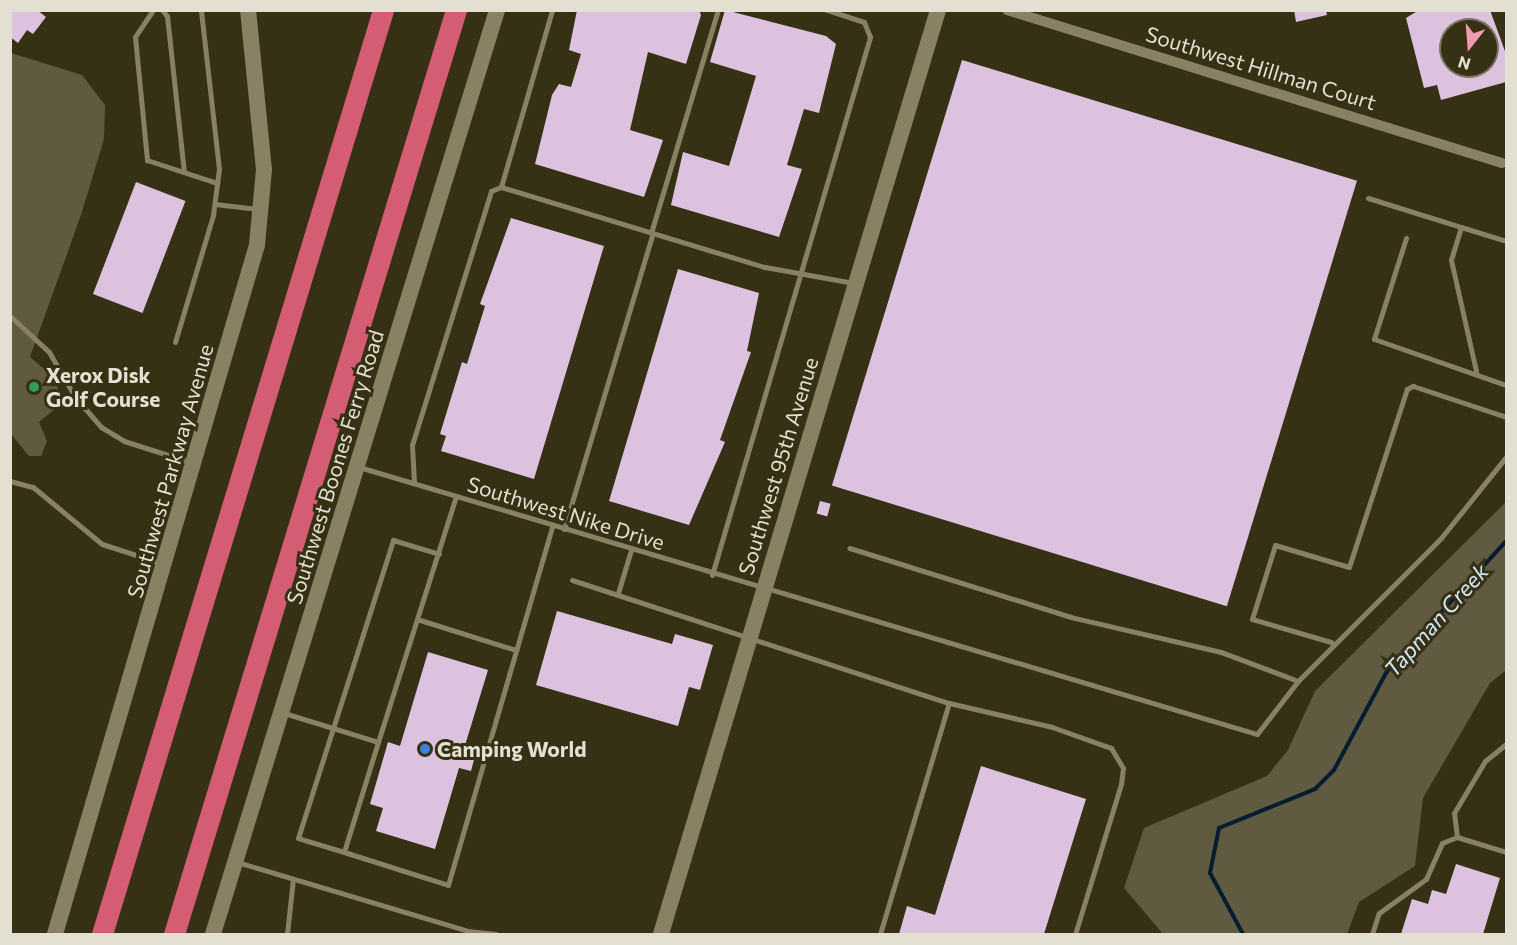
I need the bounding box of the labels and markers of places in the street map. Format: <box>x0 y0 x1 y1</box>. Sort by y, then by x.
place label: Xerox Disk Golf Course <box>46 362 160 412</box>
marker: Xerox Disk Golf Course <box>27 380 41 394</box>
place label: Camping World <box>437 736 586 762</box>
marker: Camping World <box>418 742 432 756</box>

